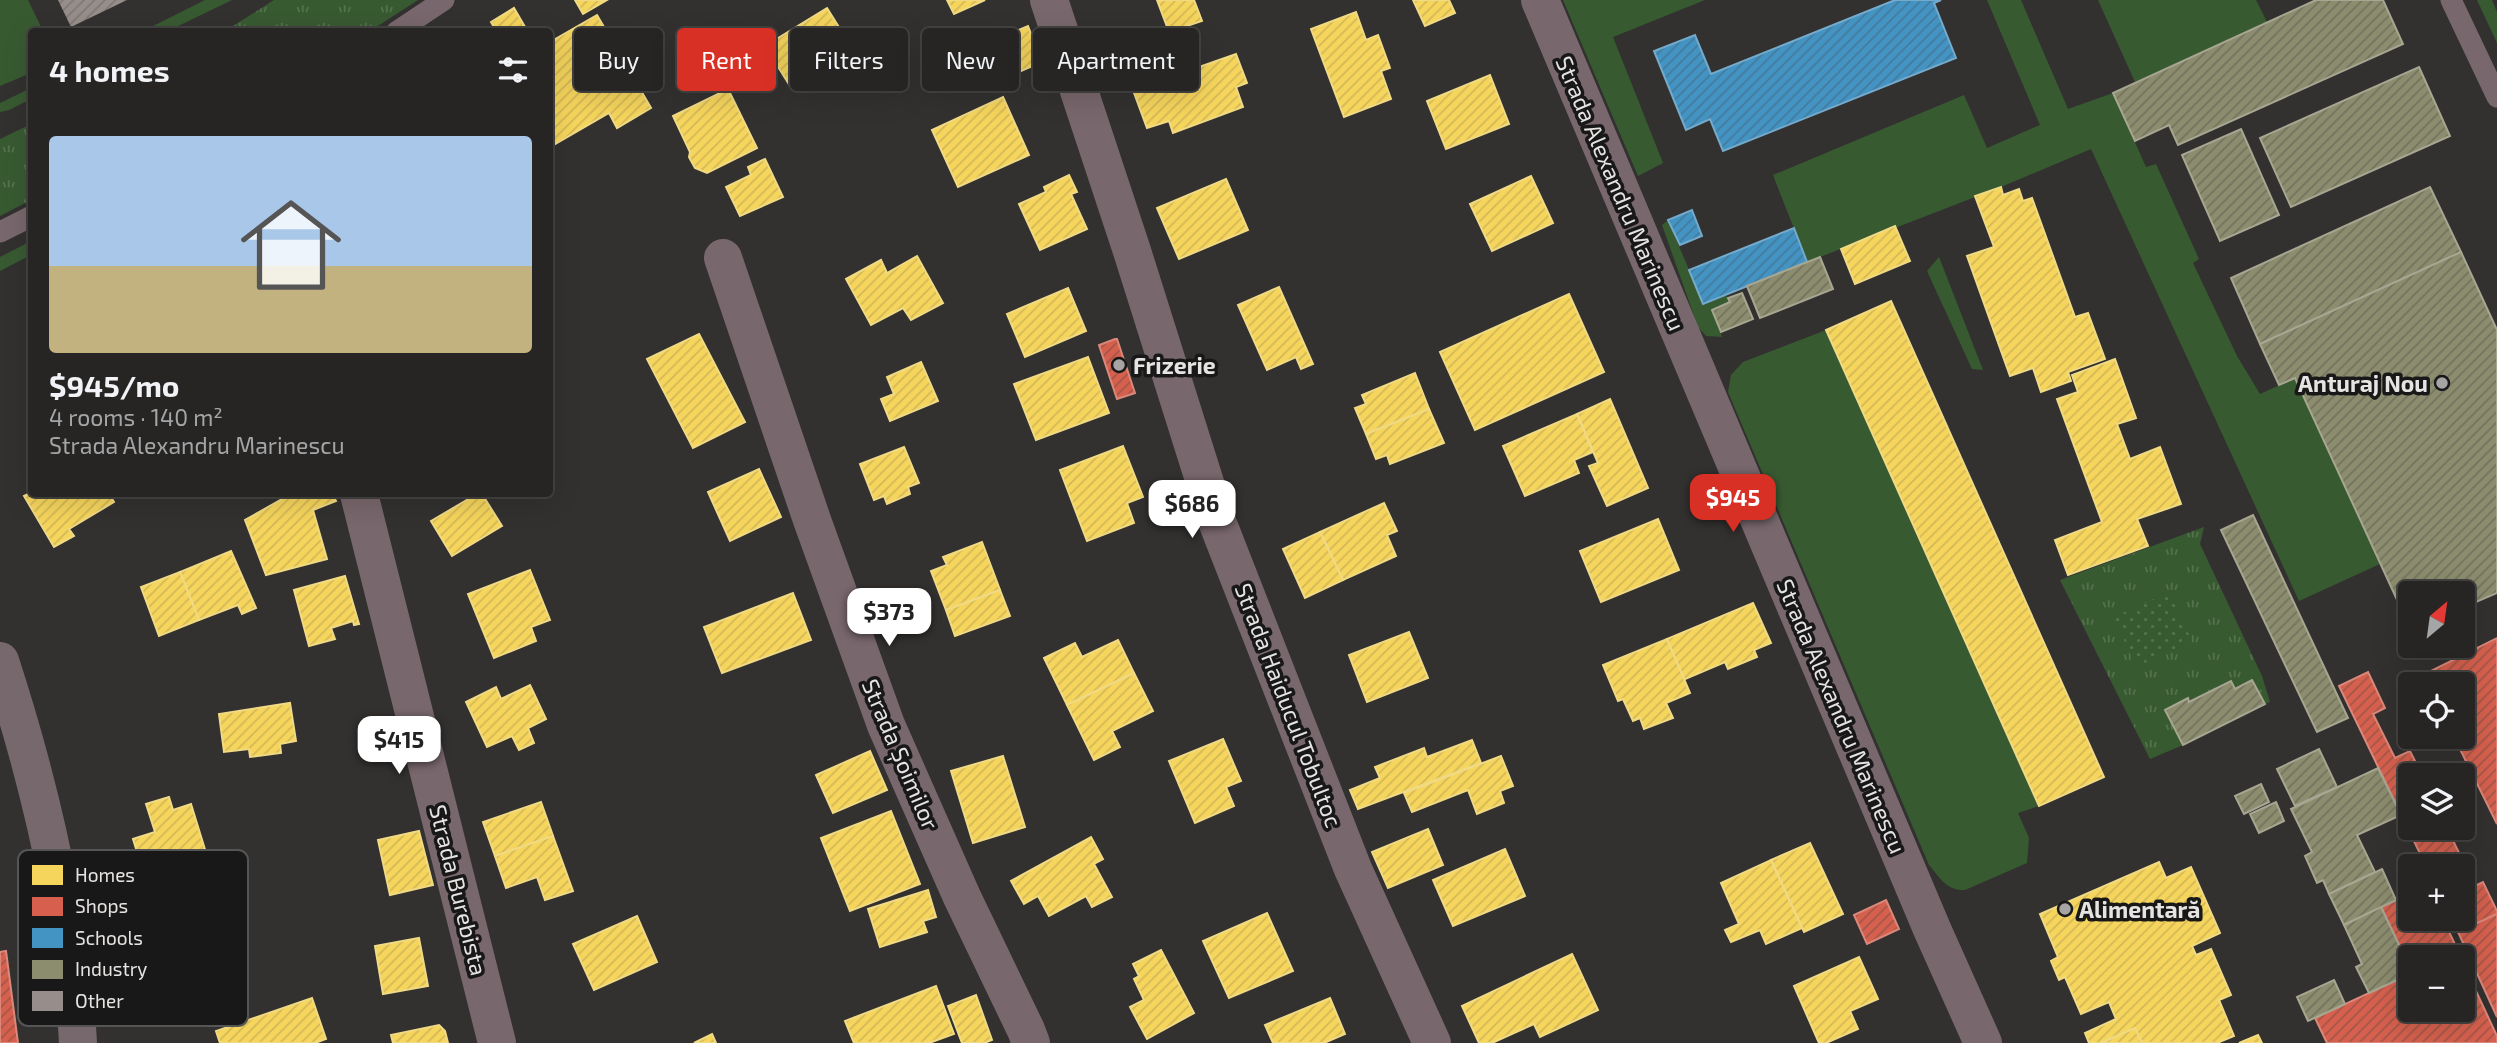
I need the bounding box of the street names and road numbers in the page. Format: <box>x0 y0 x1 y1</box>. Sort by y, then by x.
street label: Strada Alexandru Marinescu <box>1550 52 1692 334</box>
street label: Strada Alexandru Marinescu <box>1771 575 1913 857</box>
street label: Strada Haiducul Tobultoc <box>1229 579 1349 831</box>
street label: Strada Șoimilor <box>855 674 945 834</box>
street label: Strada Burebista <box>424 802 494 978</box>

